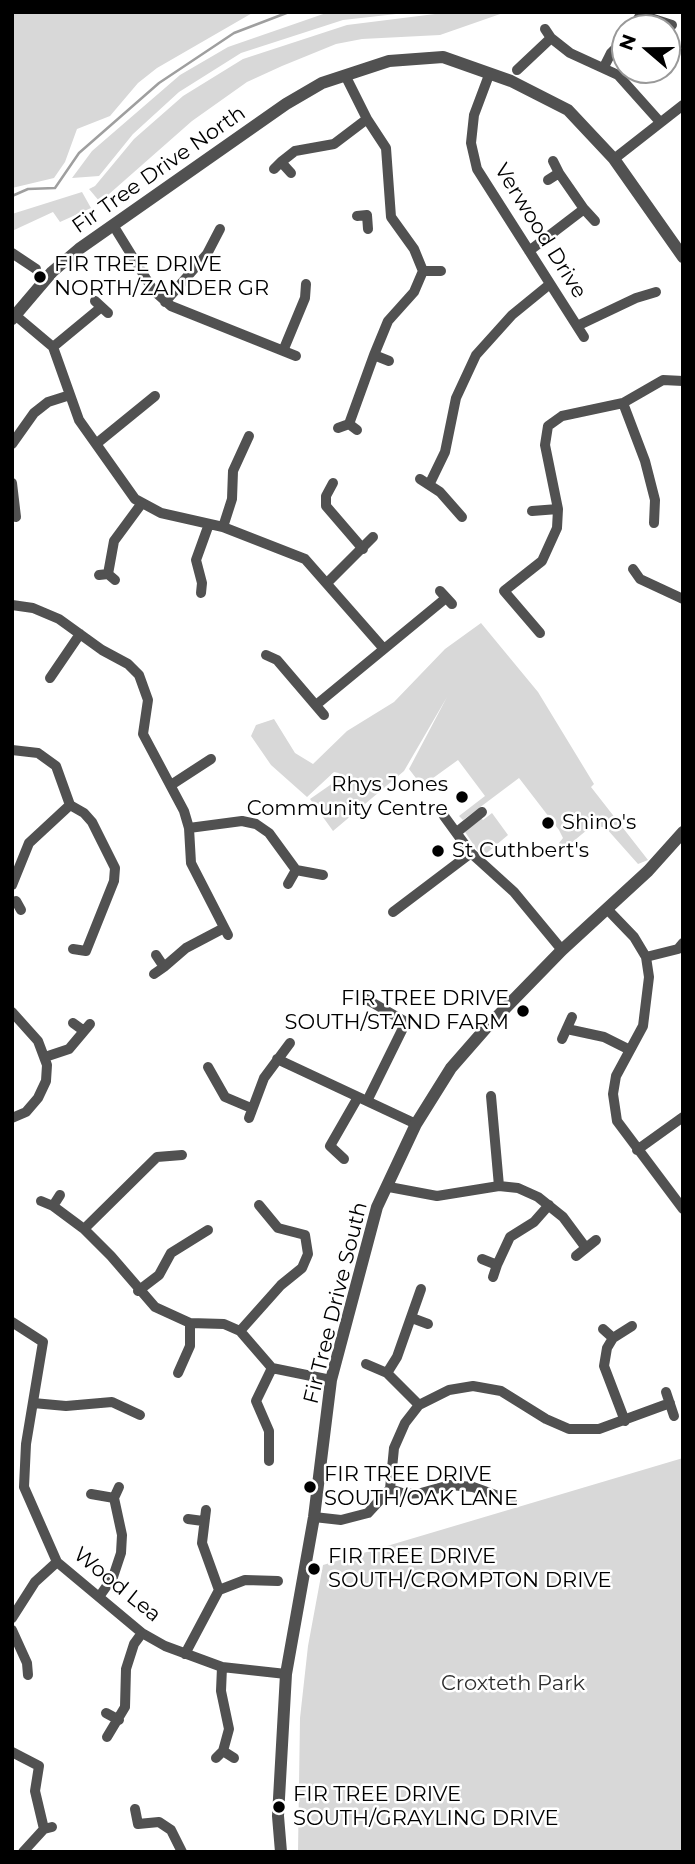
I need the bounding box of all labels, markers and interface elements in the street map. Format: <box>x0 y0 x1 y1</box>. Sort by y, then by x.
north arrow <box>611 14 681 84</box>
text: N <box>614 31 641 53</box>
street label: Fir Tree Drive North <box>67 101 251 239</box>
street label: Verwood Drive <box>488 159 592 303</box>
place label: FIR TREE DRIVE NORTH/ZANDER GR <box>54 252 269 302</box>
marker: FIR TREE DRIVE NORTH/ZANDER GR <box>32 269 48 285</box>
place label: Rhys Jones Community Centre <box>247 772 448 822</box>
marker: Rhys Jones Community Centre <box>454 789 470 805</box>
place label: Shino's <box>562 810 636 836</box>
marker: Shino's <box>540 815 556 831</box>
place label: St Cuthbert's <box>452 838 589 864</box>
marker: St Cuthbert's <box>430 843 446 859</box>
place label: FIR TREE DRIVE SOUTH/STAND FARM <box>284 986 509 1036</box>
marker: FIR TREE DRIVE SOUTH/STAND FARM <box>515 1003 531 1019</box>
street label: Fir Tree Drive South <box>299 1199 373 1407</box>
place label: FIR TREE DRIVE SOUTH/OAK LANE <box>324 1462 518 1512</box>
marker: FIR TREE DRIVE SOUTH/OAK LANE <box>302 1479 318 1495</box>
street label: Wood Lea <box>68 1542 166 1628</box>
place label: FIR TREE DRIVE SOUTH/CROMPTON DRIVE <box>328 1544 612 1594</box>
marker: FIR TREE DRIVE SOUTH/CROMPTON DRIVE <box>306 1561 322 1577</box>
park label: Croxteth Park <box>441 1671 585 1697</box>
place label: FIR TREE DRIVE SOUTH/GRAYLING DRIVE <box>293 1782 559 1832</box>
marker: FIR TREE DRIVE SOUTH/GRAYLING DRIVE <box>271 1799 287 1815</box>

